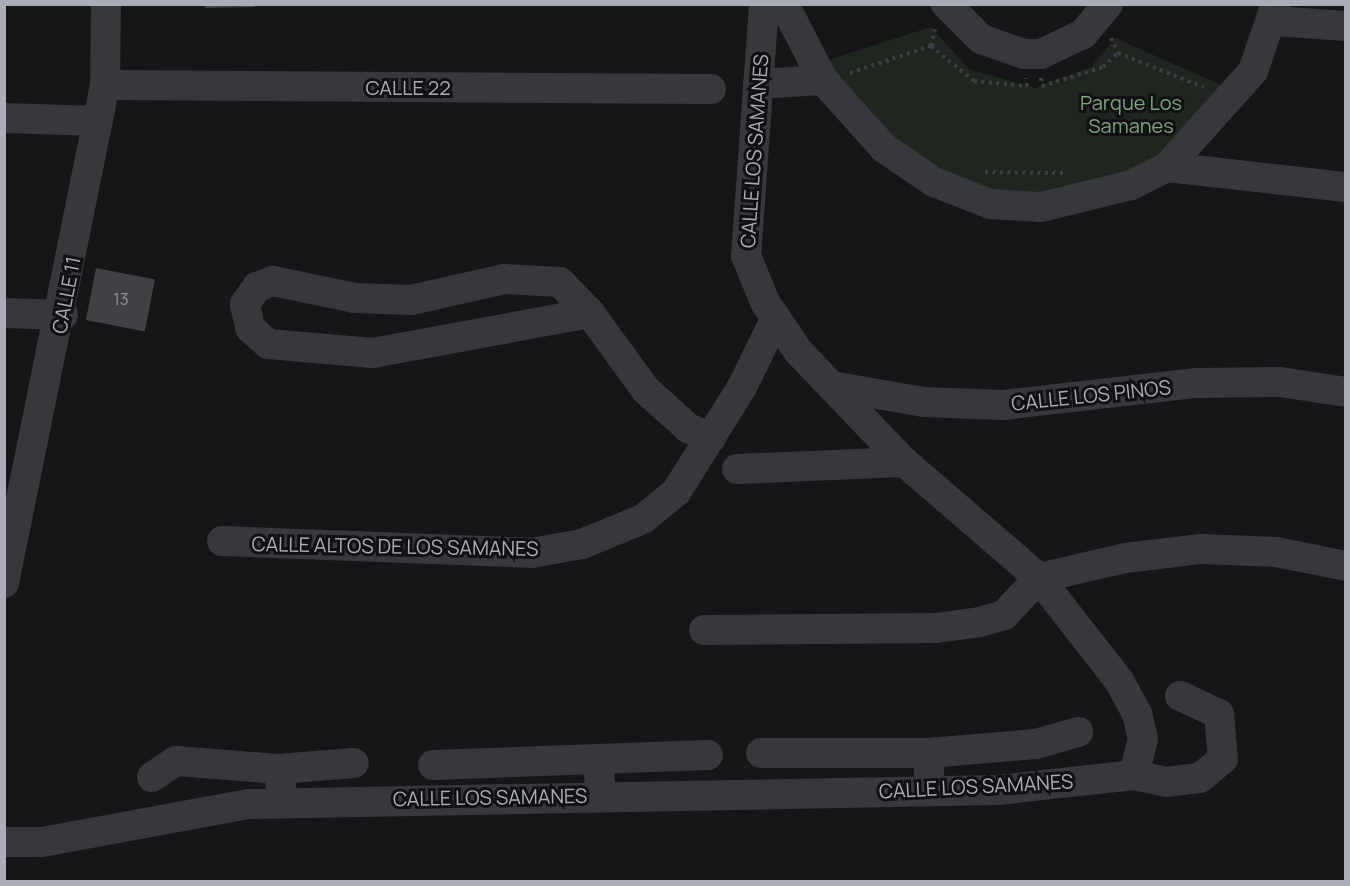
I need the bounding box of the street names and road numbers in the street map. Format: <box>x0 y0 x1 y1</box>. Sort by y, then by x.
street label: CALLE LOS SAMANES <box>735 53 773 249</box>
street label: CALLE 22 <box>365 75 451 99</box>
street label: CALLE 11 <box>47 254 85 336</box>
street label: CALLE LOS PINOS <box>1010 375 1172 415</box>
street label: CALLE ALTOS DE LOS SAMANES <box>251 531 539 561</box>
street label: CALLE LOS SAMANES <box>878 769 1074 803</box>
street label: CALLE LOS SAMANES <box>393 783 587 811</box>

